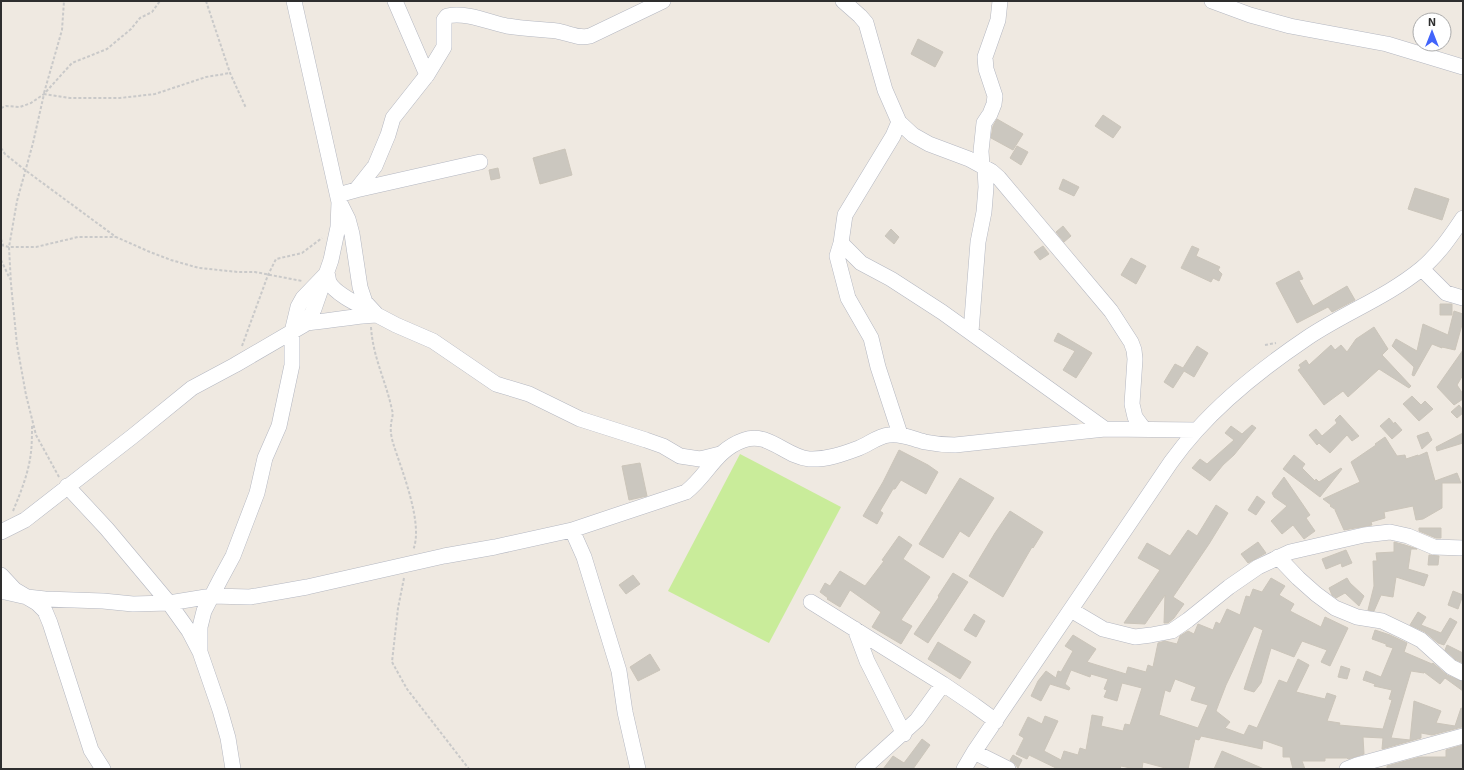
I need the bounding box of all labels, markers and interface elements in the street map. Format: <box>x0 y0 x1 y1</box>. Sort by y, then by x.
north arrow <box>1412 12 1452 52</box>
text: N <box>1428 15 1436 28</box>

